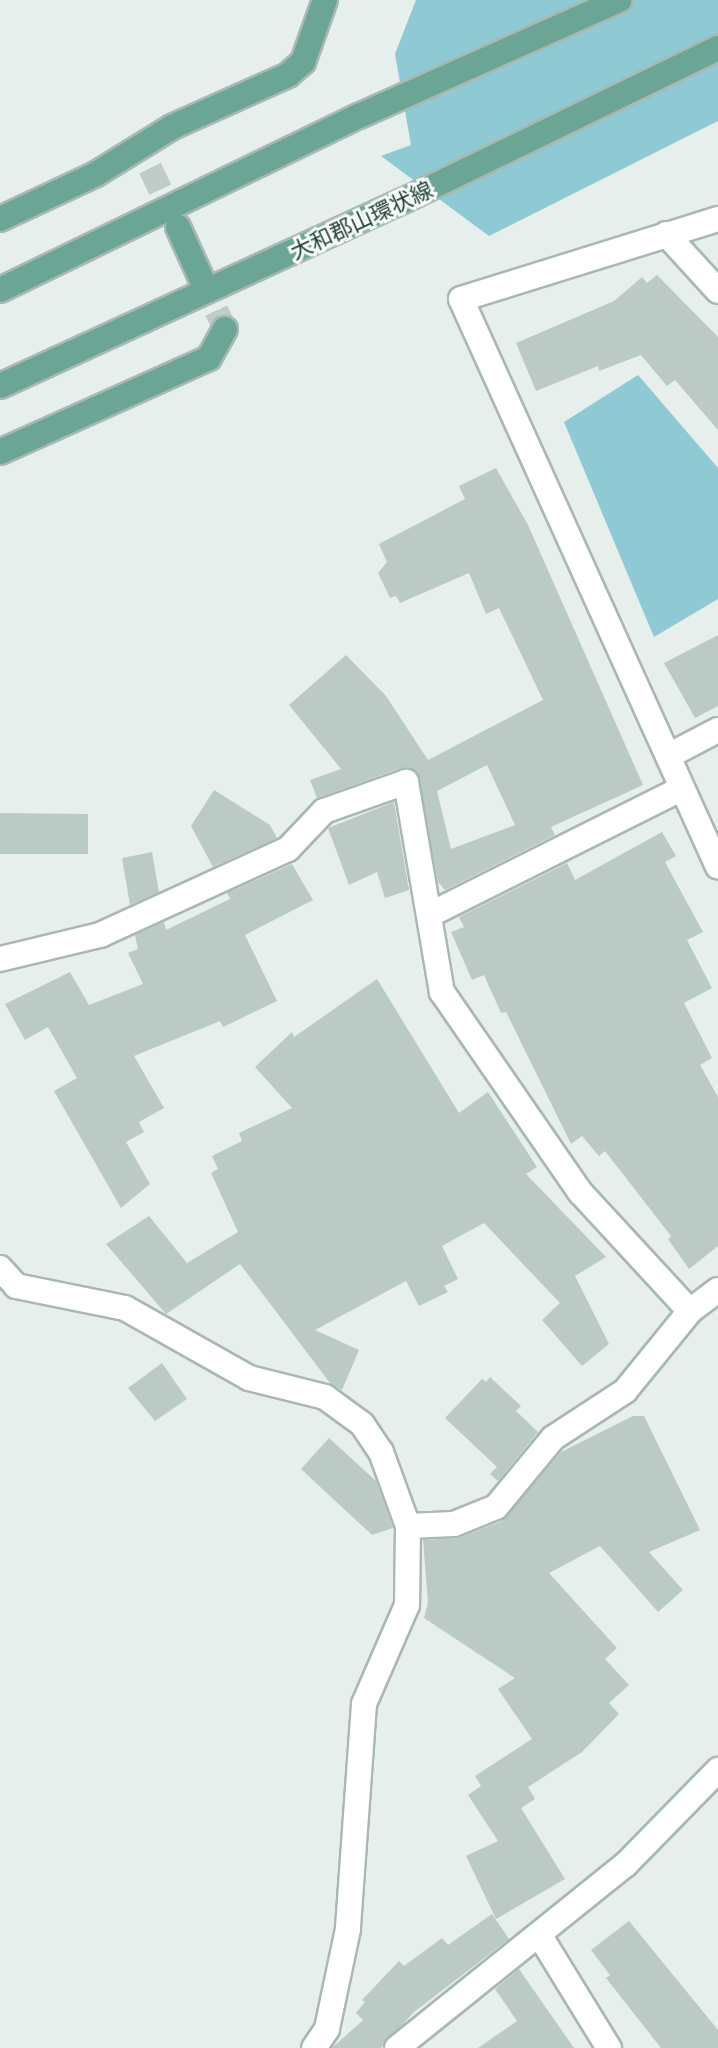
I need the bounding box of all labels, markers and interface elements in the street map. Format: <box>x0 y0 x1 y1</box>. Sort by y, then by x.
street label: 大和郡山環状線 <box>286 175 436 265</box>

